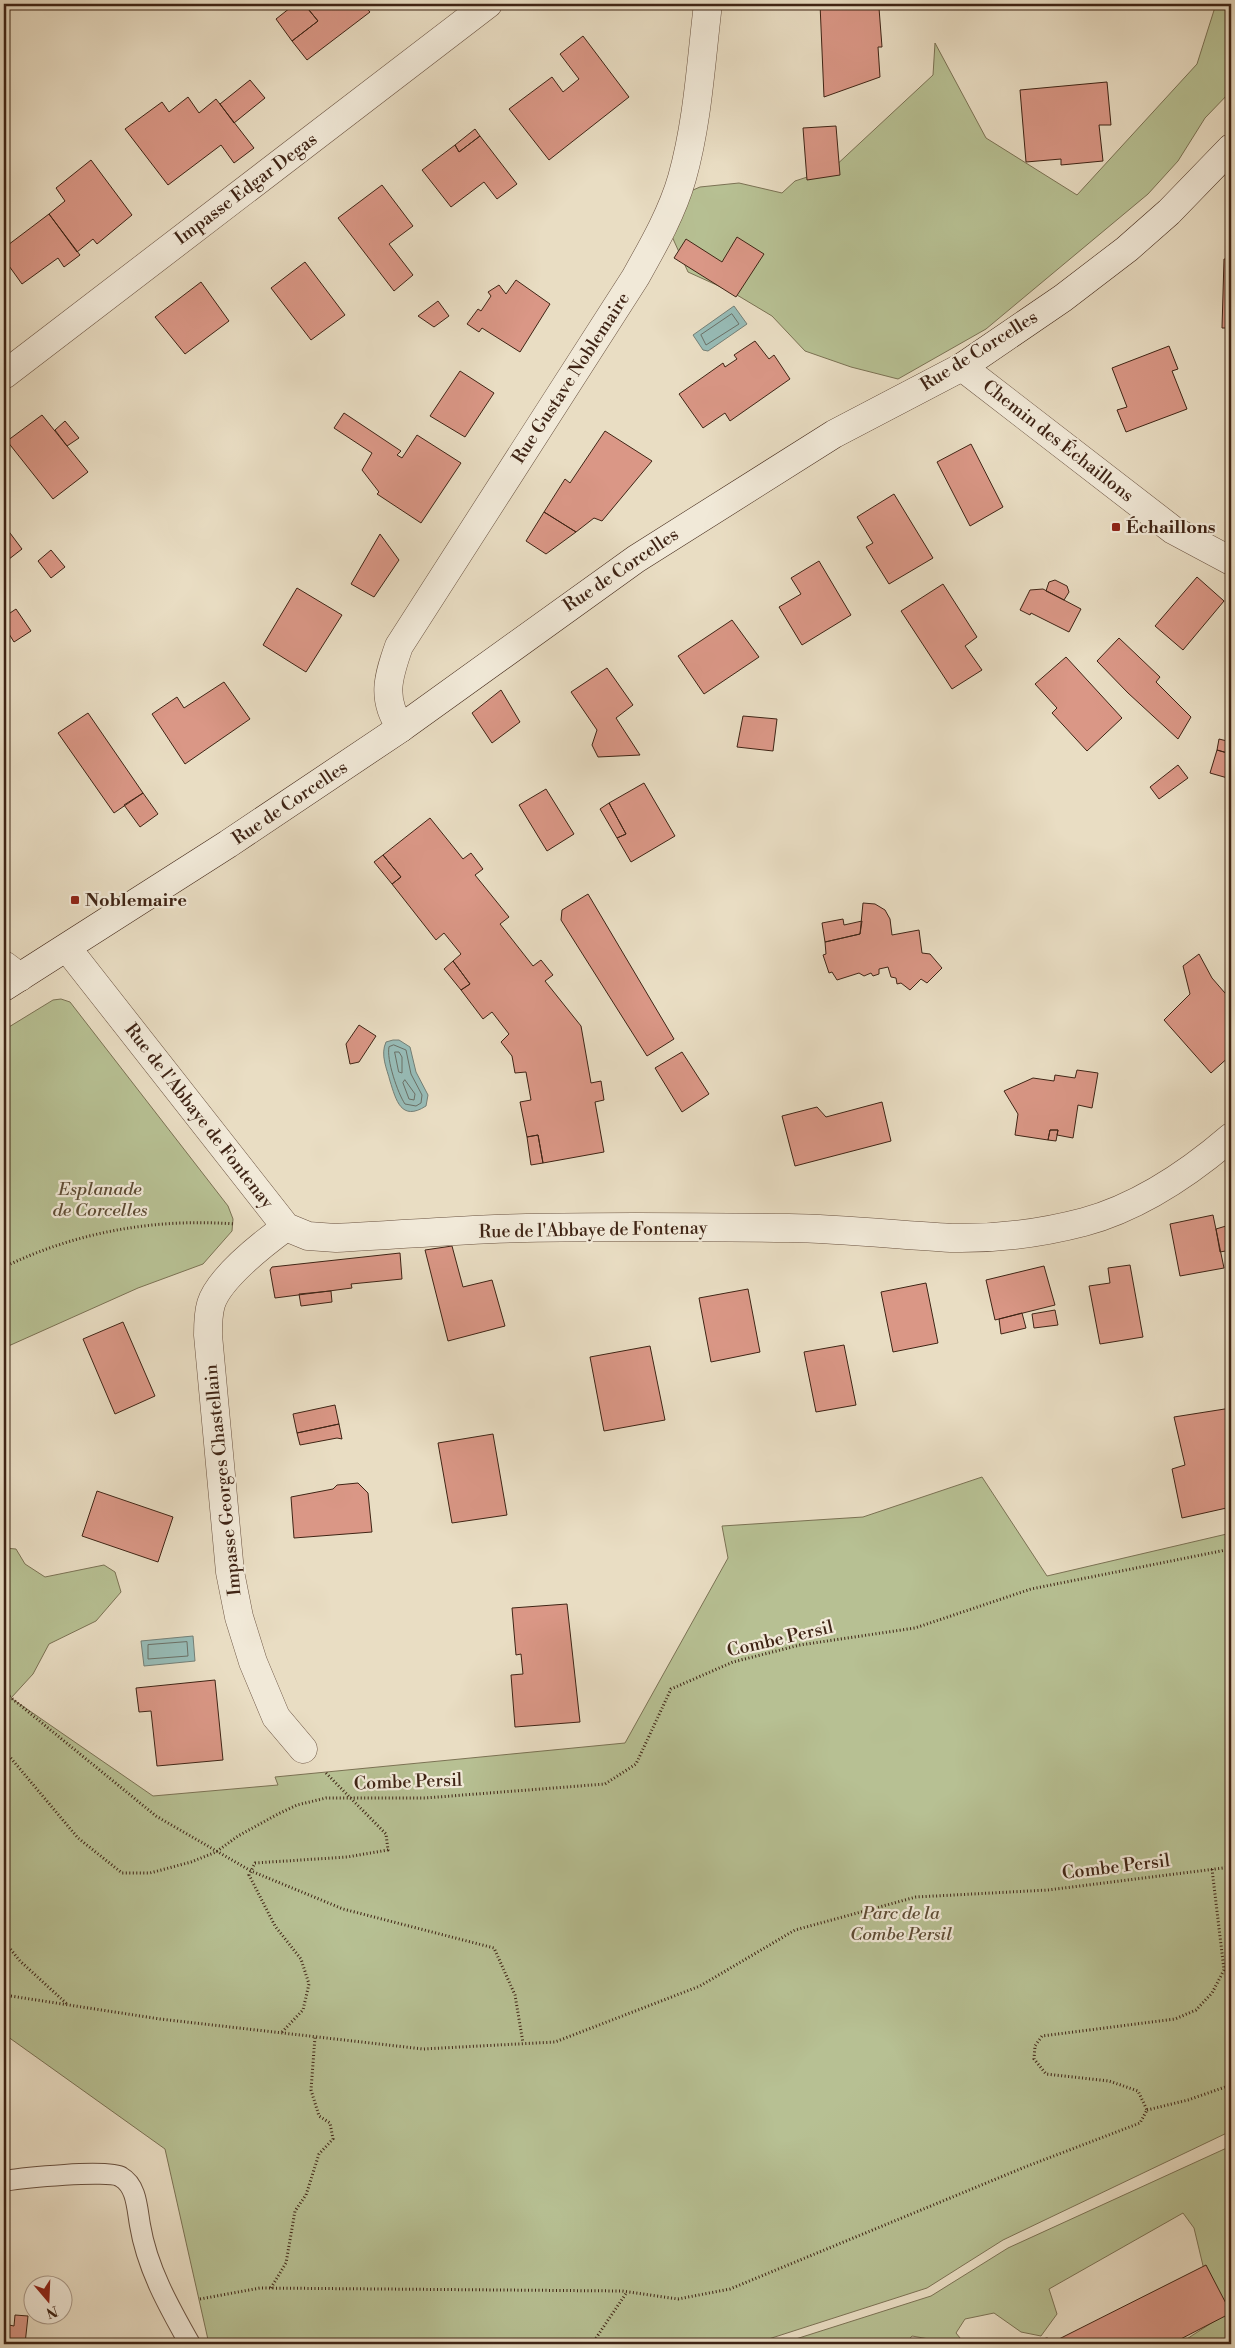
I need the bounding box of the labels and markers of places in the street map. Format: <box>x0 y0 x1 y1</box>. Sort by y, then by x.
place label: Échaillons <box>1126 516 1216 539</box>
marker: Échaillons <box>1110 521 1122 533</box>
place label: Noblemaire <box>85 889 187 912</box>
marker: Noblemaire <box>69 894 81 906</box>

